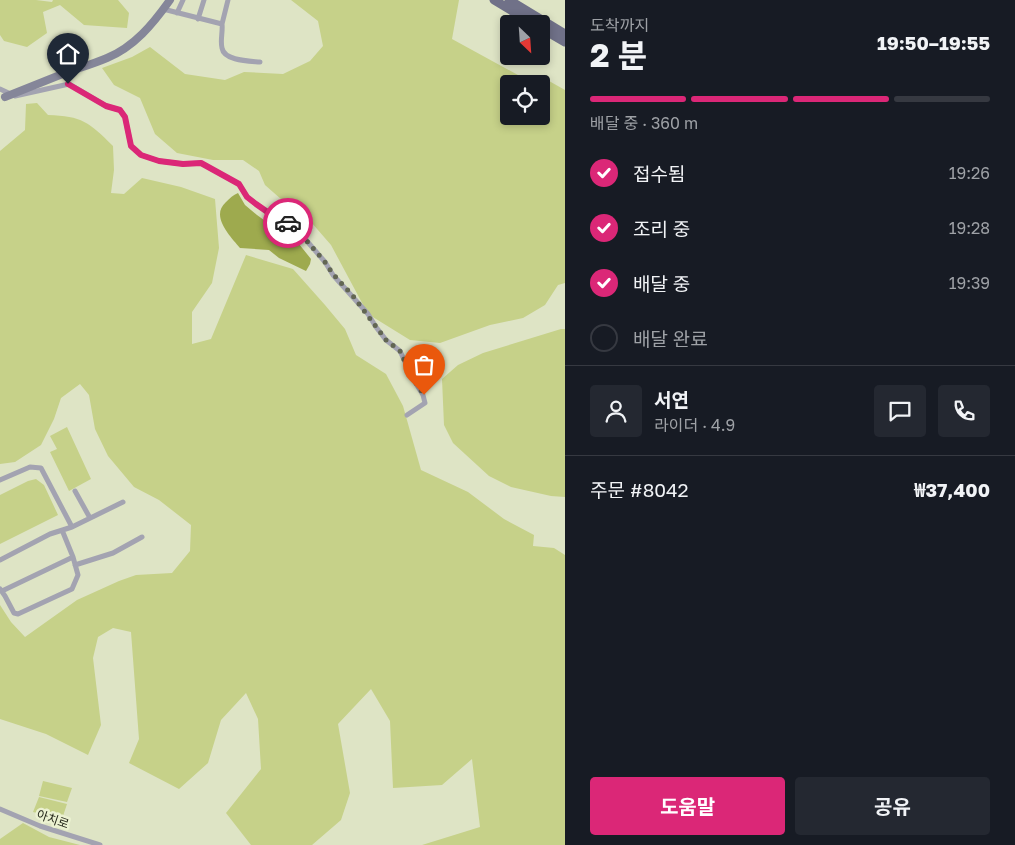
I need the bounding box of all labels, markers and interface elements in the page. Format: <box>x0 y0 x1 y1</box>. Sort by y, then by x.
north arrow <box>500 15 550 65</box>
map controls <box>500 15 550 125</box>
text: 도착까지 <box>590 15 649 35</box>
text: 19:50–19:55 <box>877 31 990 54</box>
pin <box>47 33 89 84</box>
text: 2 분 <box>590 36 647 74</box>
icon: home <box>54 40 82 68</box>
button: locate <box>500 75 550 125</box>
text: 배달 중 · 360 m <box>590 113 698 133</box>
icon: check <box>590 159 618 187</box>
text: 접수됨 <box>633 162 685 185</box>
text: 19:26 <box>949 163 990 183</box>
courier <box>263 198 313 248</box>
icon: car <box>274 209 302 237</box>
icon: check <box>590 214 618 242</box>
text: 조리 중 <box>633 217 690 240</box>
text: 19:28 <box>949 218 990 238</box>
icon: check <box>590 269 618 297</box>
text: 배달 중 <box>633 272 690 295</box>
text: 19:39 <box>949 273 990 293</box>
text: 배달 완료 <box>633 327 708 350</box>
pin <box>403 344 445 395</box>
icon: bag <box>410 351 438 379</box>
button: person <box>590 385 642 437</box>
button: chat <box>874 385 926 437</box>
button: phone <box>938 385 990 437</box>
text: 서연 <box>654 388 689 411</box>
text: 라이더 · 4.9 <box>654 415 735 435</box>
text: 주문 #8042 <box>590 478 689 501</box>
text: ₩37,400 <box>914 478 990 501</box>
button: 도움말 <box>590 777 785 835</box>
button: 공유 <box>795 777 990 835</box>
street label: 아치로 <box>35 807 71 831</box>

